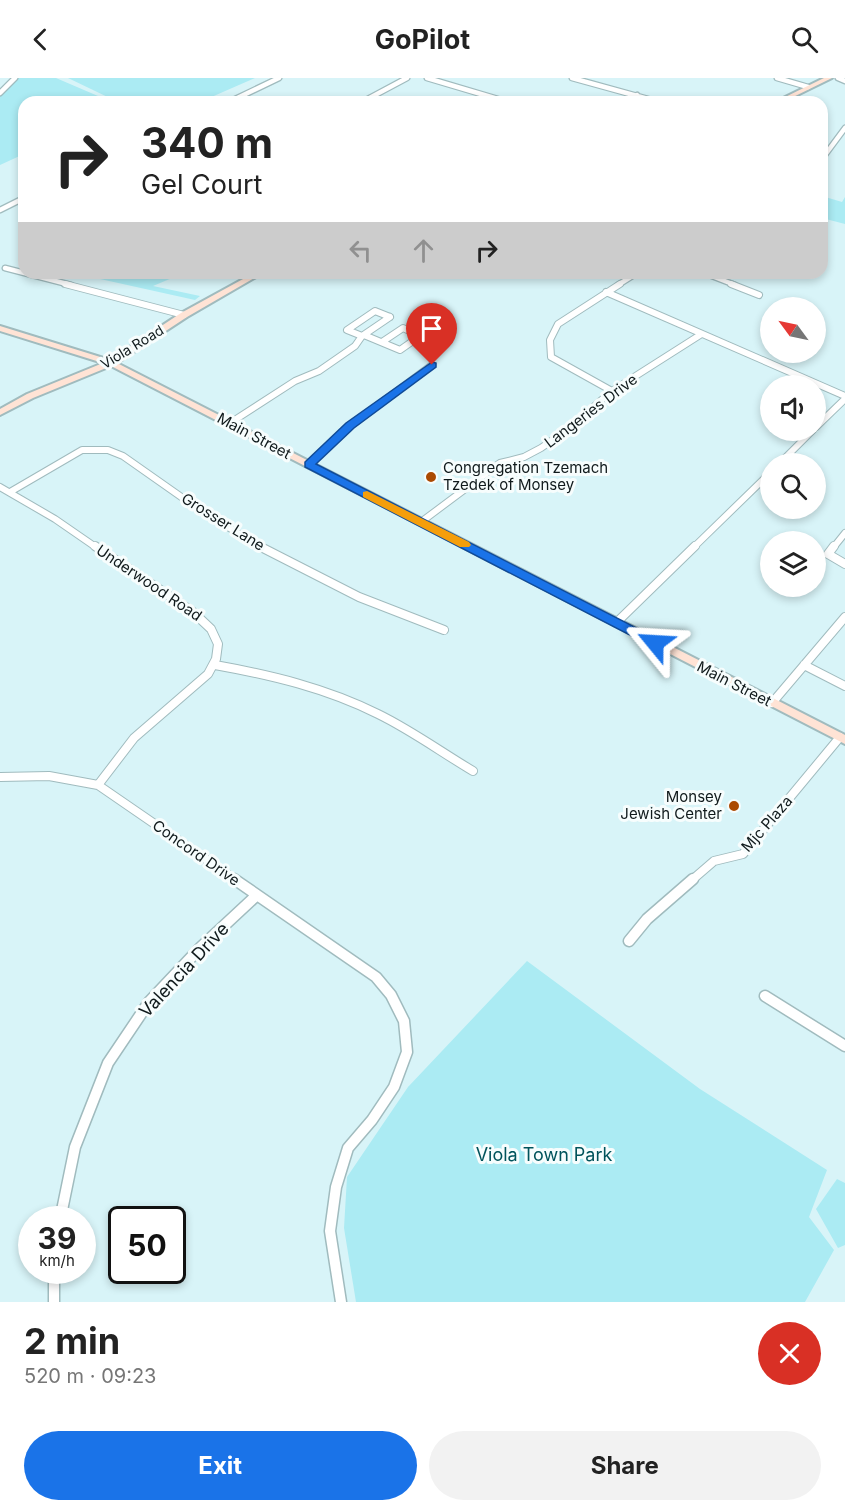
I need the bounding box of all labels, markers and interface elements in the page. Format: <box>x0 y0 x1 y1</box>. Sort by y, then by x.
icon: back <box>24 23 57 56</box>
text: GoPilot <box>375 23 470 56</box>
icon: search <box>788 23 821 56</box>
text: 340 m <box>141 117 273 168</box>
icon: right <box>42 120 120 198</box>
text: Gel Court <box>141 168 262 201</box>
icon: left <box>344 234 377 267</box>
icon: ahead <box>407 234 440 267</box>
icon: right <box>470 234 503 267</box>
north arrow <box>760 297 826 363</box>
map controls <box>760 297 826 597</box>
pin <box>406 303 457 365</box>
icon: arrive <box>415 312 448 345</box>
street label: Viola Road <box>97 321 166 372</box>
street label: Langeries Drive <box>541 370 641 452</box>
button: sound <box>760 375 826 441</box>
street label: Main Street <box>214 408 295 463</box>
button: search <box>760 453 826 519</box>
place label: Congregation Tzemach Tzedek of Monsey <box>443 458 608 494</box>
marker: Congregation Tzemach Tzedek of Monsey <box>424 470 438 484</box>
street label: Grosser Lane <box>178 488 268 555</box>
button: layers <box>760 531 826 597</box>
street label: Underwood Road <box>93 540 206 625</box>
position arrow <box>623 611 687 675</box>
street label: Main Street <box>694 657 775 710</box>
place label: Monsey Jewish Center <box>620 787 723 823</box>
street label: Mjc Plaza <box>737 792 796 856</box>
marker: Monsey Jewish Center <box>727 799 741 813</box>
street label: Concord Drive <box>149 815 244 890</box>
street label: Valencia Drive <box>134 918 233 1021</box>
park label: Viola Town Park <box>476 1144 612 1165</box>
speed limit sign: 50 <box>108 1206 186 1284</box>
text: 39 <box>38 1220 76 1256</box>
text: km/h <box>39 1251 75 1270</box>
text: 2 min <box>24 1319 120 1363</box>
button: close <box>758 1322 821 1385</box>
text: 520 m · 09:23 <box>24 1364 156 1388</box>
button: Exit <box>24 1431 417 1500</box>
button: Share <box>429 1431 821 1500</box>

